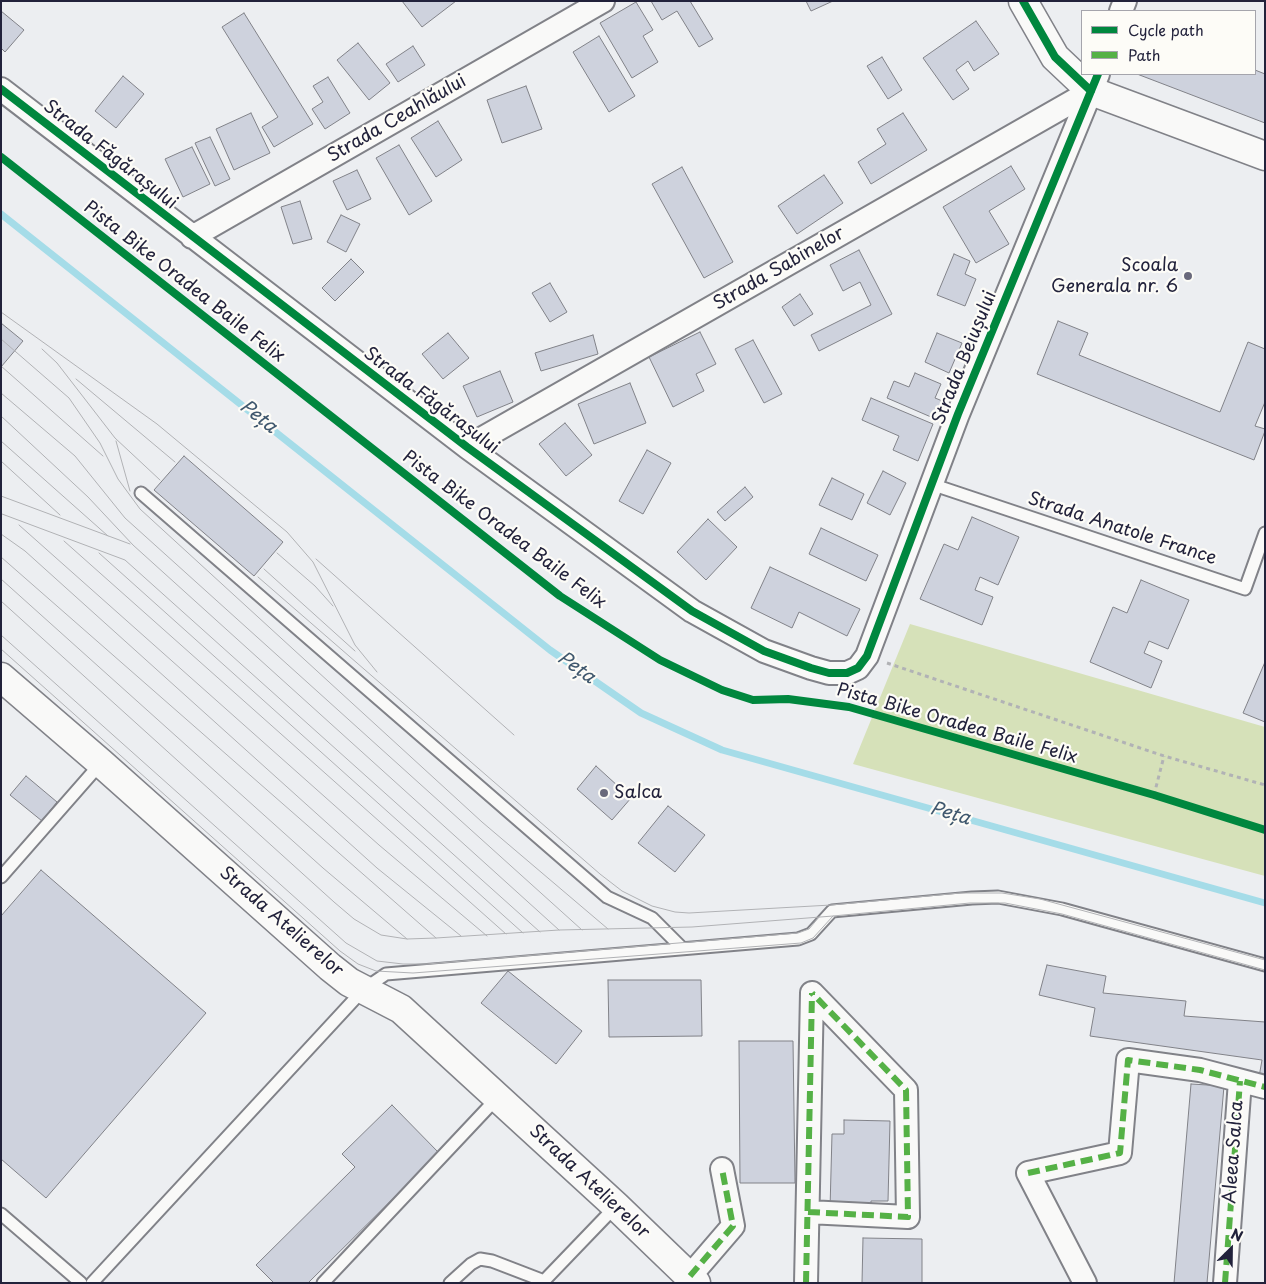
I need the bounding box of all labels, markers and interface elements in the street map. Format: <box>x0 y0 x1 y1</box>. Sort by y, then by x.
legend <box>1081 10 1256 75</box>
text: Cycle path <box>1128 18 1204 41</box>
text: Path <box>1128 43 1160 66</box>
street label: Strada Ceahlăului <box>324 71 470 167</box>
street label: Strada Făgărașului <box>39 96 181 214</box>
street label: Pista Bike Oradea Baile Felix <box>79 197 289 367</box>
street label: Strada Sabinelor <box>710 223 848 315</box>
place label: Scoala Generala nr. 6 <box>1051 255 1178 298</box>
marker: Scoala Generala nr. 6 <box>1182 270 1194 282</box>
street label: Strada Beiușului <box>928 288 1002 428</box>
street label: Strada Făgărașului <box>359 343 503 459</box>
water label: Peța <box>235 395 281 439</box>
street label: Pista Bike Oradea Baile Felix <box>398 446 610 614</box>
street label: Strada Anatole France <box>1025 488 1219 570</box>
water label: Peța <box>553 647 599 689</box>
street label: Pista Bike Oradea Baile Felix <box>834 679 1080 769</box>
place label: Salca <box>614 782 662 804</box>
marker: Salca <box>598 787 610 799</box>
water label: Peța <box>927 797 973 831</box>
street label: Strada Atelierelor <box>215 862 347 982</box>
street label: Aleea Salca <box>1220 1100 1248 1204</box>
street label: Strada Atelierelor <box>524 1121 654 1243</box>
text: N <box>1228 1223 1246 1247</box>
north arrow <box>1206 1224 1256 1274</box>

